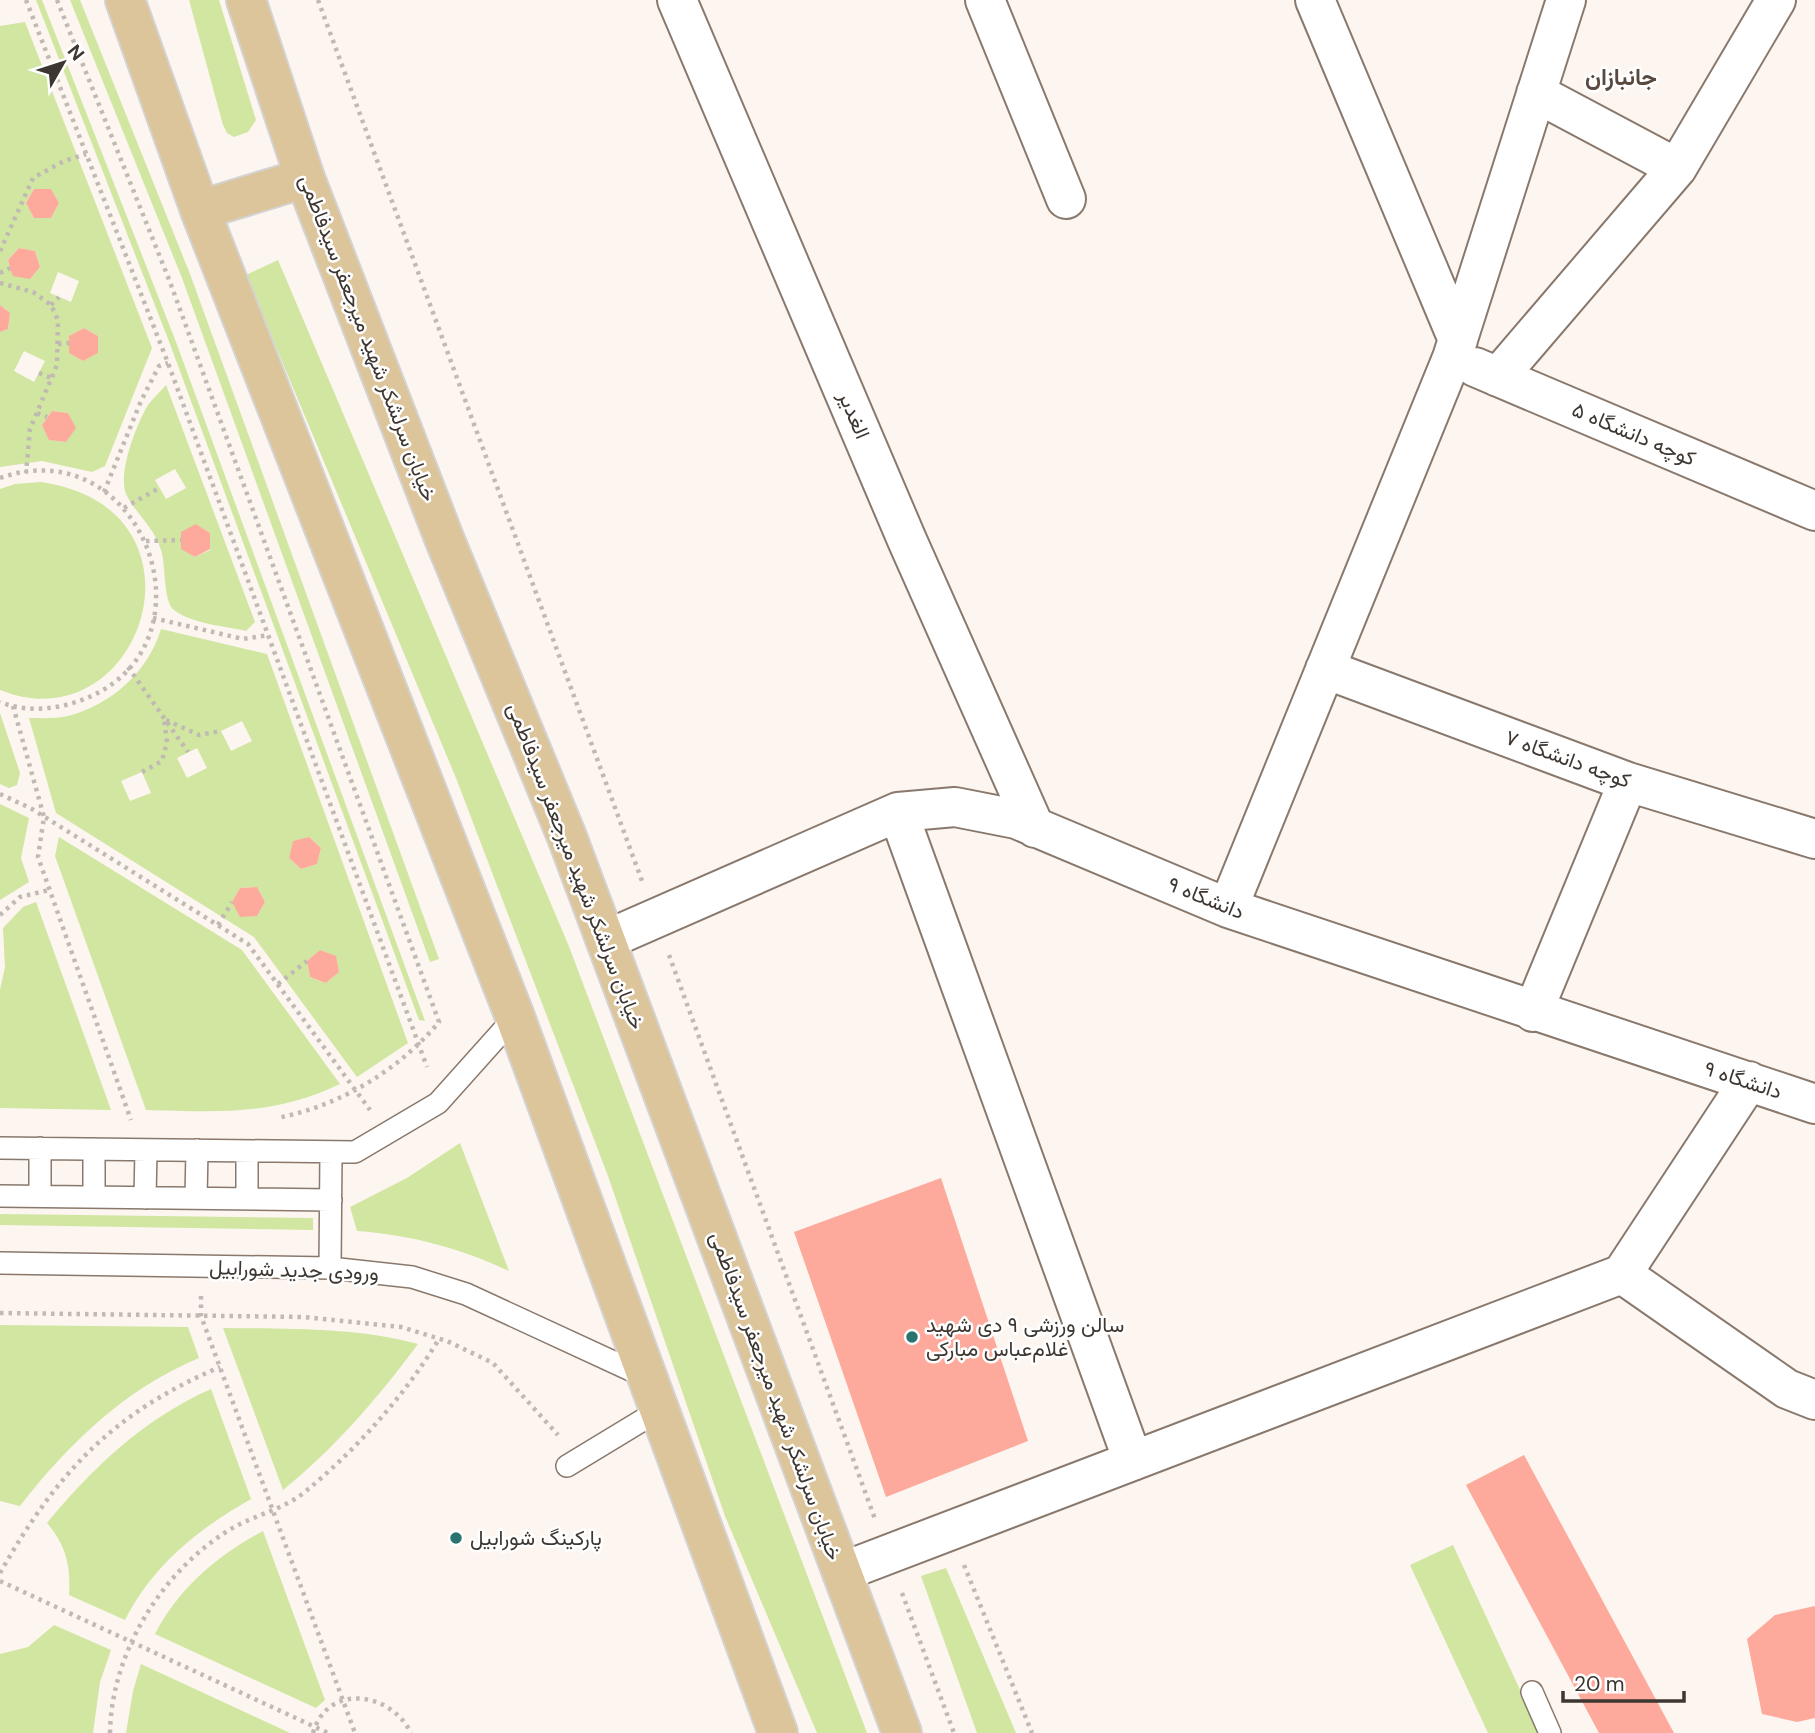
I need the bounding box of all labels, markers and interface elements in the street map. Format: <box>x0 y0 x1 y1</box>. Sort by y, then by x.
north arrow <box>28 28 98 98</box>
text: N <box>62 39 90 66</box>
district label: جانبازان <box>1585 62 1657 92</box>
street label: خیابان سرلشکر شهید میرجعفر سیدفاطمی <box>293 171 443 505</box>
street label: الغدیر <box>831 386 877 443</box>
street label: کوچه دانشگاه ۵ <box>1568 395 1700 473</box>
street label: خیابان سرلشکر شهید میرجعفر سیدفاطمی <box>501 699 651 1033</box>
street label: کوچه دانشگاه ۷ <box>1501 723 1635 795</box>
street label: دانشگاه ۹ <box>1164 870 1248 926</box>
street label: دانشگاه ۹ <box>1700 1054 1786 1106</box>
street label: خیابان سرلشکر شهید میرجعفر سیدفاطمی <box>703 1228 849 1564</box>
street label: ورودی جدید شورابیل <box>209 1253 379 1287</box>
place label: سالن ورزشی ۹ دی شهید غلام‌عباس مبارکی <box>926 1311 1124 1363</box>
marker: سالن ورزشی ۹ دی شهید غلام‌عباس مبارکی <box>904 1329 920 1345</box>
place label: پارکینگ شورابیل <box>470 1524 602 1552</box>
marker: پارکینگ شورابیل <box>448 1530 464 1546</box>
scale bar <box>1563 1660 1684 1704</box>
text: 20 m <box>1574 1670 1625 1698</box>

